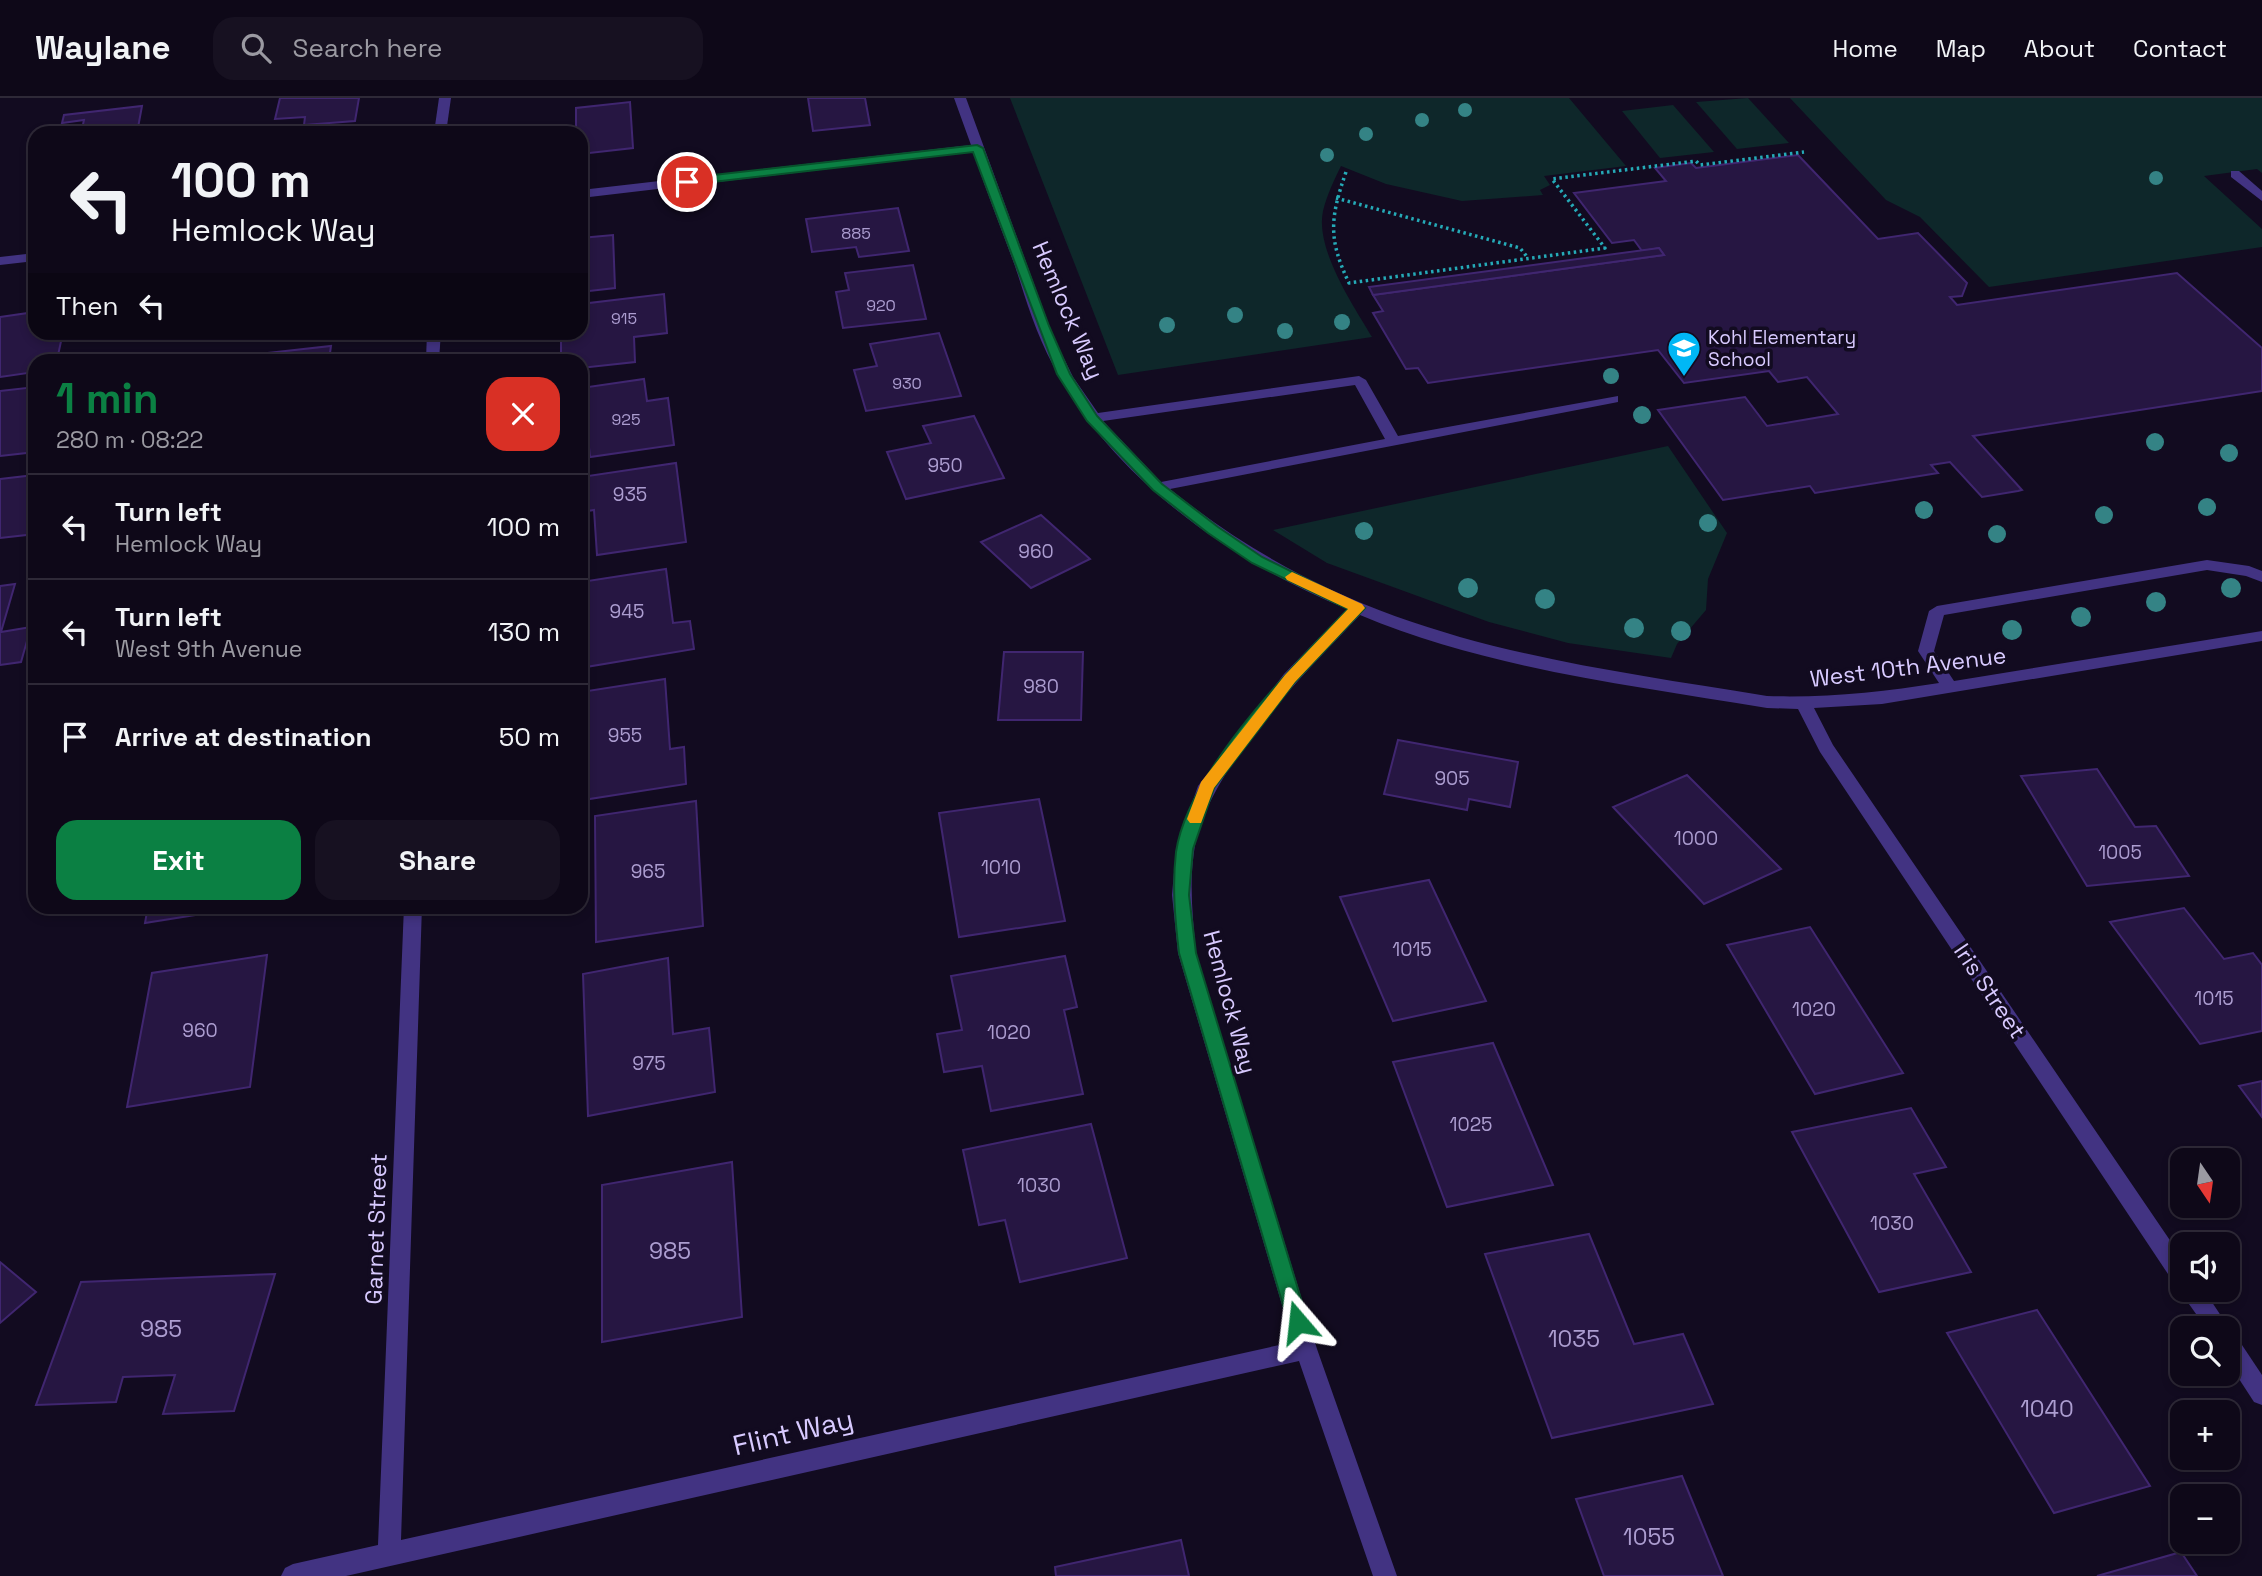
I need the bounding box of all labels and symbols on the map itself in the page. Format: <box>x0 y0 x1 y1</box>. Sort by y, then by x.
pin <box>657 152 717 212</box>
house number: 885 <box>841 223 871 244</box>
street label: Hemlock Way <box>1025 236 1111 384</box>
house number: 920 <box>866 295 896 316</box>
house number: 915 <box>611 308 637 329</box>
place label: Kohl Elementary School <box>1708 325 1856 372</box>
school or university icon: Kohl Elementary School <box>1665 329 1703 378</box>
house number: 930 <box>892 373 922 394</box>
house number: 925 <box>611 409 641 430</box>
house number: 950 <box>927 453 963 478</box>
house number: 935 <box>613 482 647 507</box>
house number: 960 <box>1018 539 1054 564</box>
house number: 945 <box>610 599 644 624</box>
street label: West 10th Avenue <box>1808 640 2008 694</box>
house number: 980 <box>1023 674 1059 699</box>
house number: 955 <box>608 723 642 748</box>
house number: 905 <box>1434 766 1470 791</box>
house number: 1000 <box>1674 826 1718 851</box>
house number: 1005 <box>2098 840 2142 865</box>
house number: 1010 <box>981 855 1021 880</box>
house number: 965 <box>631 859 665 884</box>
street label: Hemlock Way <box>1196 927 1264 1077</box>
house number: 1015 <box>1392 937 1432 962</box>
street label: Iris Street <box>1947 938 2033 1044</box>
house number: 1015 <box>2194 986 2234 1011</box>
house number: 1020 <box>1792 997 1836 1022</box>
house number: 960 <box>182 1018 218 1043</box>
house number: 1020 <box>987 1020 1031 1045</box>
house number: 975 <box>632 1051 666 1076</box>
house number: 1025 <box>1450 1112 1492 1137</box>
north arrow <box>2170 1148 2240 1218</box>
street label: Garnet Street <box>358 1153 394 1305</box>
house number: 1030 <box>1017 1173 1061 1198</box>
house number: 1030 <box>1870 1211 1914 1236</box>
house number: 985 <box>649 1236 691 1266</box>
position arrow <box>1261 1285 1335 1359</box>
house number: 985 <box>140 1314 182 1344</box>
house number: 1035 <box>1548 1324 1600 1354</box>
house number: 1040 <box>2020 1394 2074 1424</box>
street label: Flint Way <box>729 1401 857 1463</box>
house number: 1055 <box>1623 1522 1675 1552</box>

